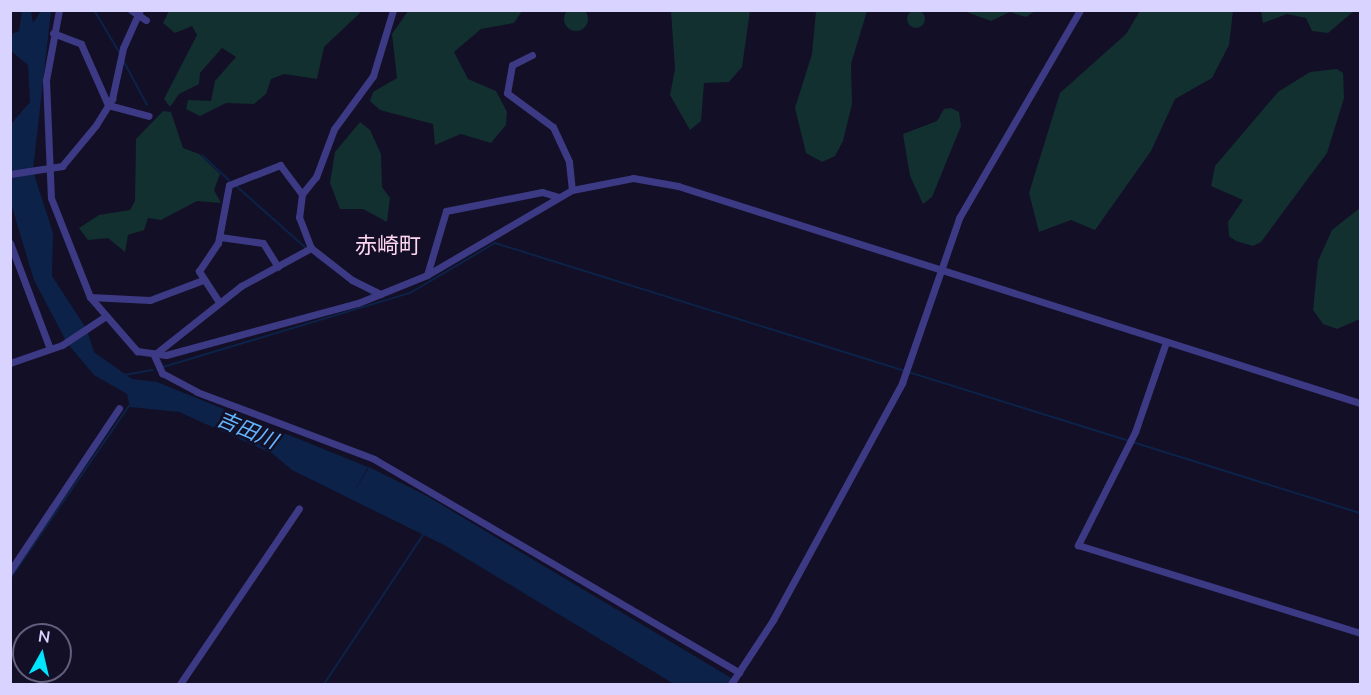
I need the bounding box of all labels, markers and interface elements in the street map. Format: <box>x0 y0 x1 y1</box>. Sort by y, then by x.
district label: 赤崎町 <box>355 234 421 260</box>
water label: 吉田川 <box>213 406 281 454</box>
north arrow <box>12 623 72 683</box>
text: N <box>37 625 52 649</box>

